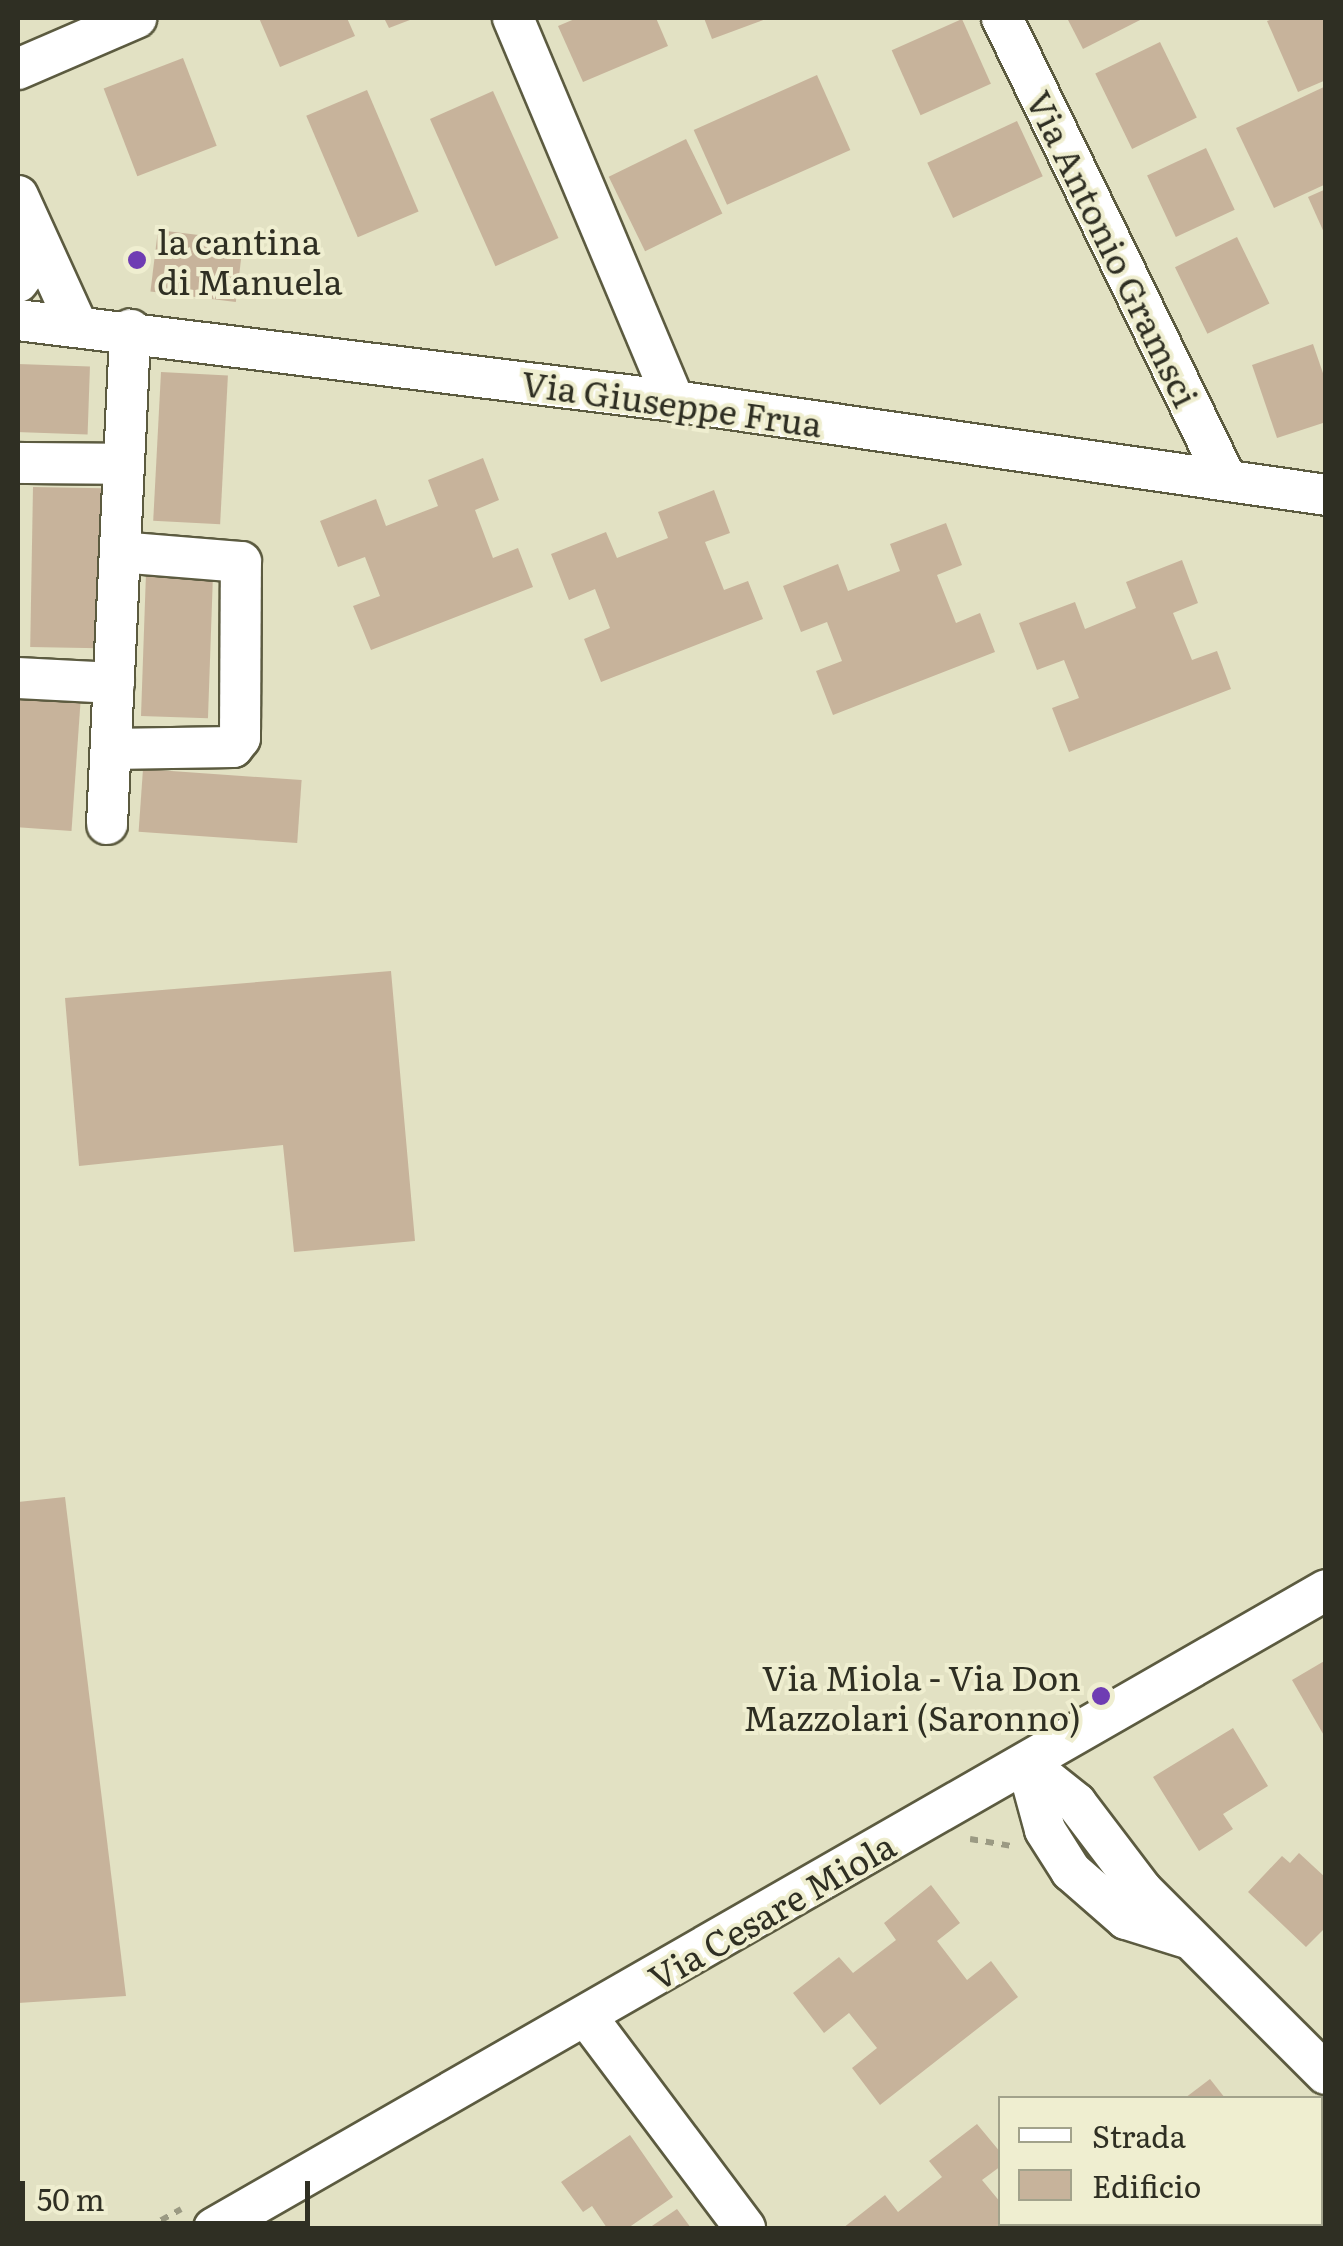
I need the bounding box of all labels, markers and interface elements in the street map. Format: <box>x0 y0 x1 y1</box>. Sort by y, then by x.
street label: Via Antonio Gramsci <box>1019 83 1209 413</box>
place label: la cantina di Manuela <box>157 219 343 301</box>
marker: la cantina di Manuela <box>126 249 148 271</box>
street label: Via Giuseppe Frua <box>519 360 825 444</box>
place label: Via Miola - Via Don Mazzolari (Saronno) <box>743 1655 1081 1737</box>
marker: Via Miola - Via Don Mazzolari (Saronno) <box>1090 1685 1112 1707</box>
street label: Via Cesare Miola <box>640 1822 902 1998</box>
legend <box>998 2096 1323 2226</box>
text: Strada <box>1092 2113 1186 2157</box>
scale bar <box>25 2161 315 2223</box>
text: Edificio <box>1092 2163 1201 2207</box>
text: 50 m <box>37 2176 105 2220</box>

